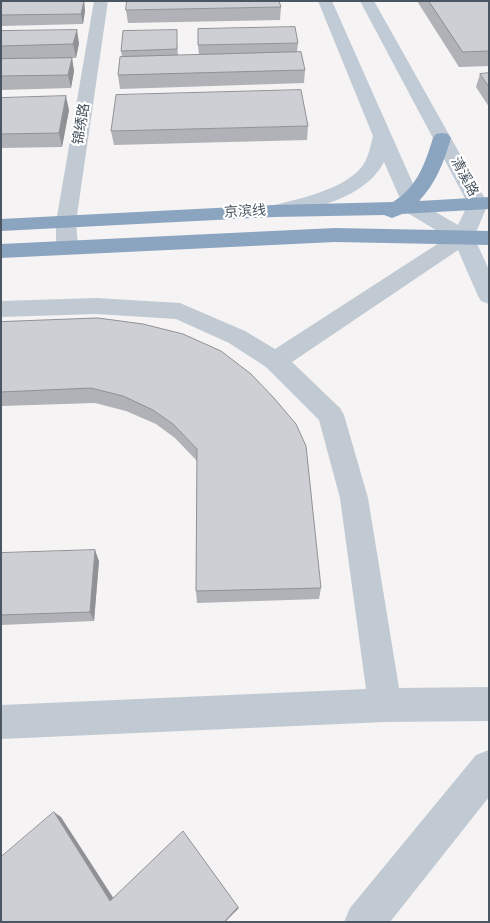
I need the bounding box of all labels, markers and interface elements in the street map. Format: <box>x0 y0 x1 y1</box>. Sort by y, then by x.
street label: 锦绣路 <box>70 102 94 146</box>
street label: 清溪路 <box>447 155 481 199</box>
street label: 京滨线 <box>224 203 266 221</box>

